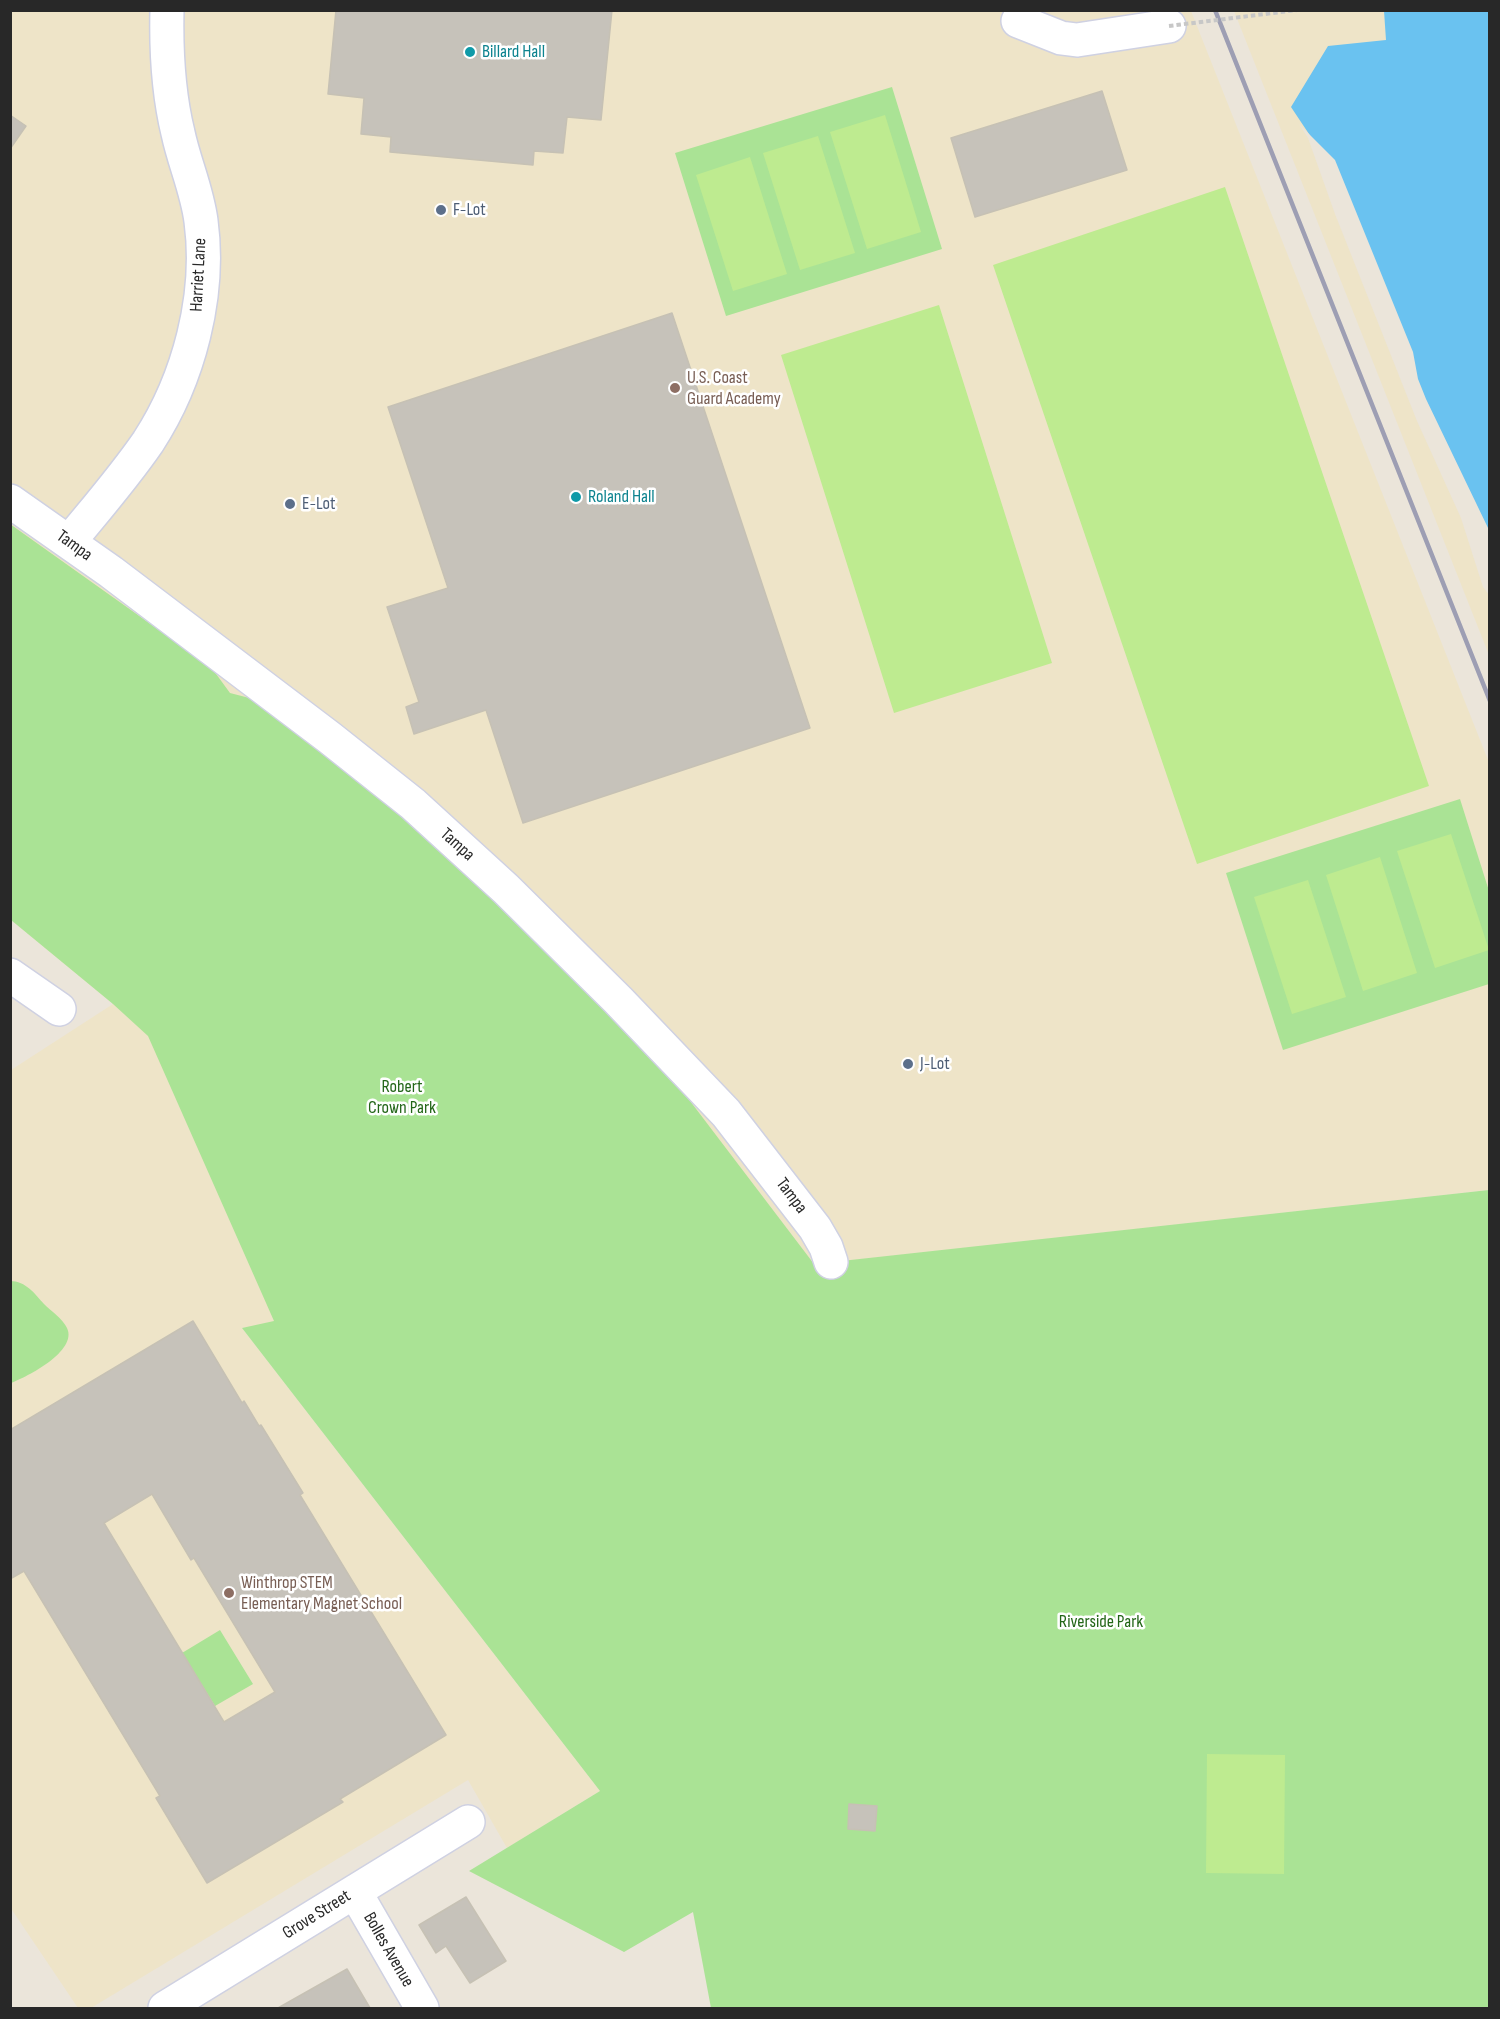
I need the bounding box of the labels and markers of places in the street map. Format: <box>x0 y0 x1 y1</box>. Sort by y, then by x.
place label: Billard Hall <box>482 41 545 63</box>
marker: Billard Hall <box>463 45 477 59</box>
place label: F-Lot <box>453 199 486 221</box>
marker: F-Lot <box>434 203 448 217</box>
place label: U.S. Coast Guard Academy <box>687 367 781 410</box>
marker: U.S. Coast Guard Academy <box>668 381 682 395</box>
place label: Roland Hall <box>588 486 655 508</box>
marker: Roland Hall <box>569 490 583 504</box>
place label: E-Lot <box>302 493 335 515</box>
marker: E-Lot <box>283 497 297 511</box>
place label: J-Lot <box>920 1053 950 1075</box>
marker: J-Lot <box>901 1057 915 1071</box>
place label: Winthrop STEM Elementary Magnet School <box>241 1572 402 1614</box>
marker: Winthrop STEM Elementary Magnet School <box>222 1586 236 1600</box>

